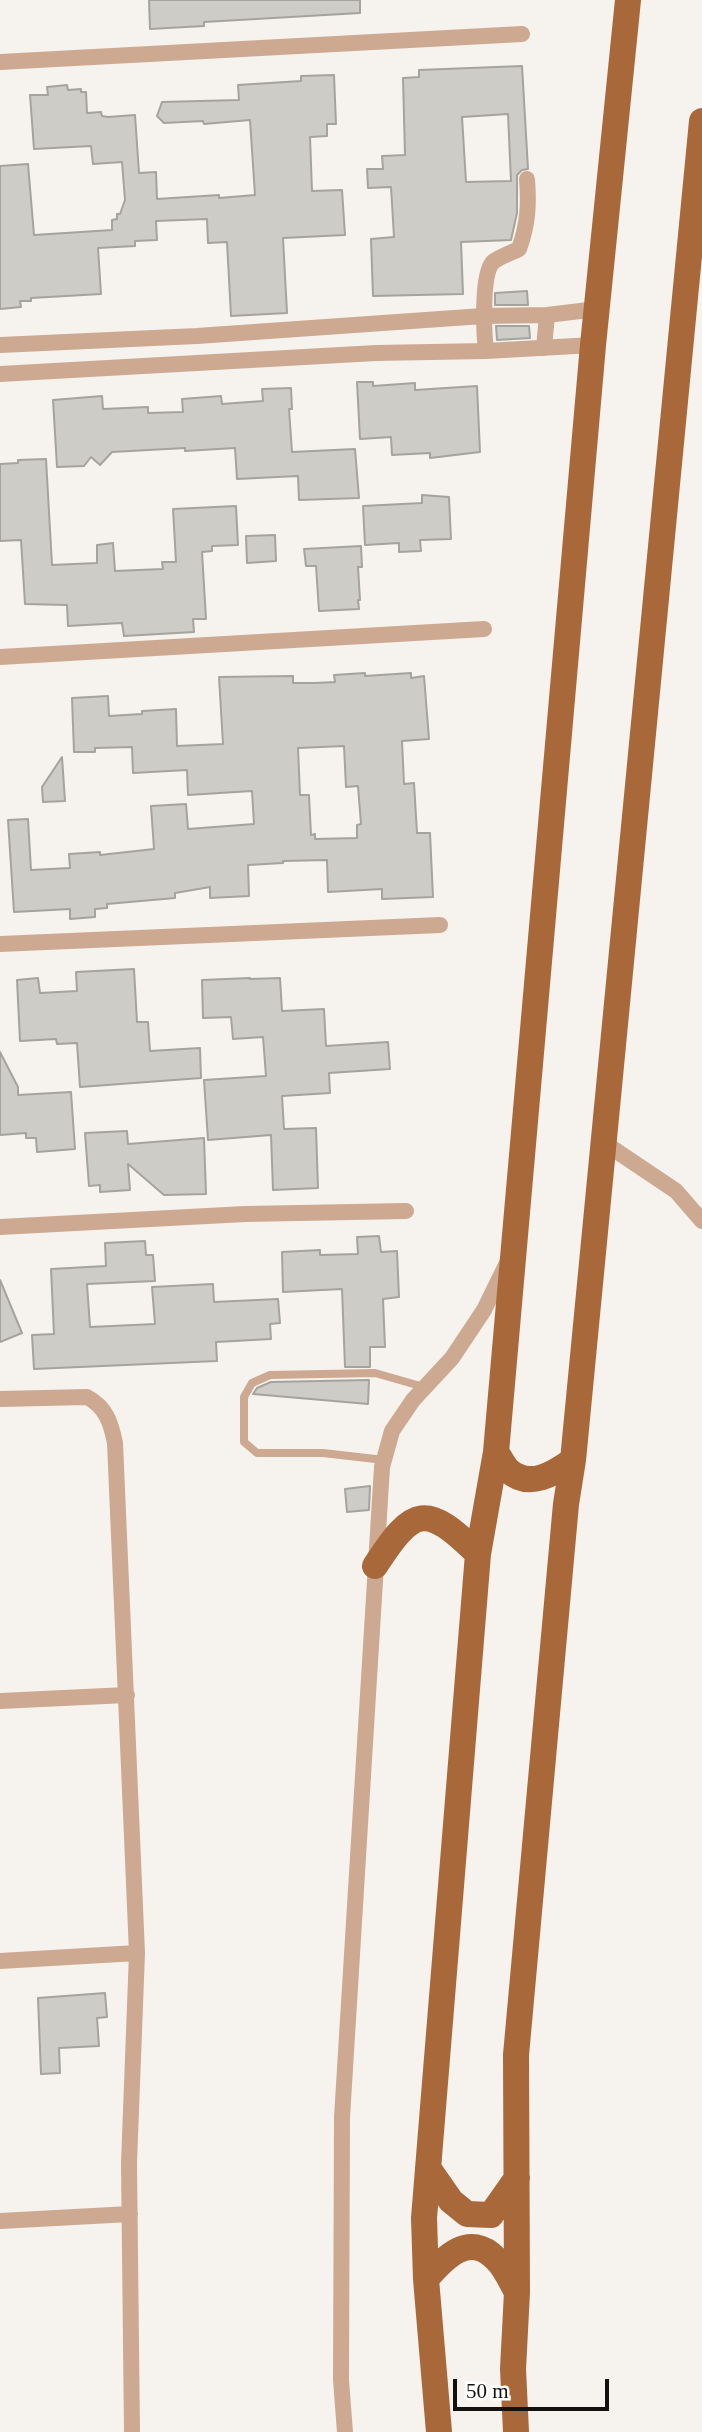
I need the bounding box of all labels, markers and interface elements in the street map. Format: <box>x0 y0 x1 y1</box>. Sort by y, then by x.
scale bar <box>457 2366 613 2410</box>
text: 50 m <box>466 2379 509 2403</box>

